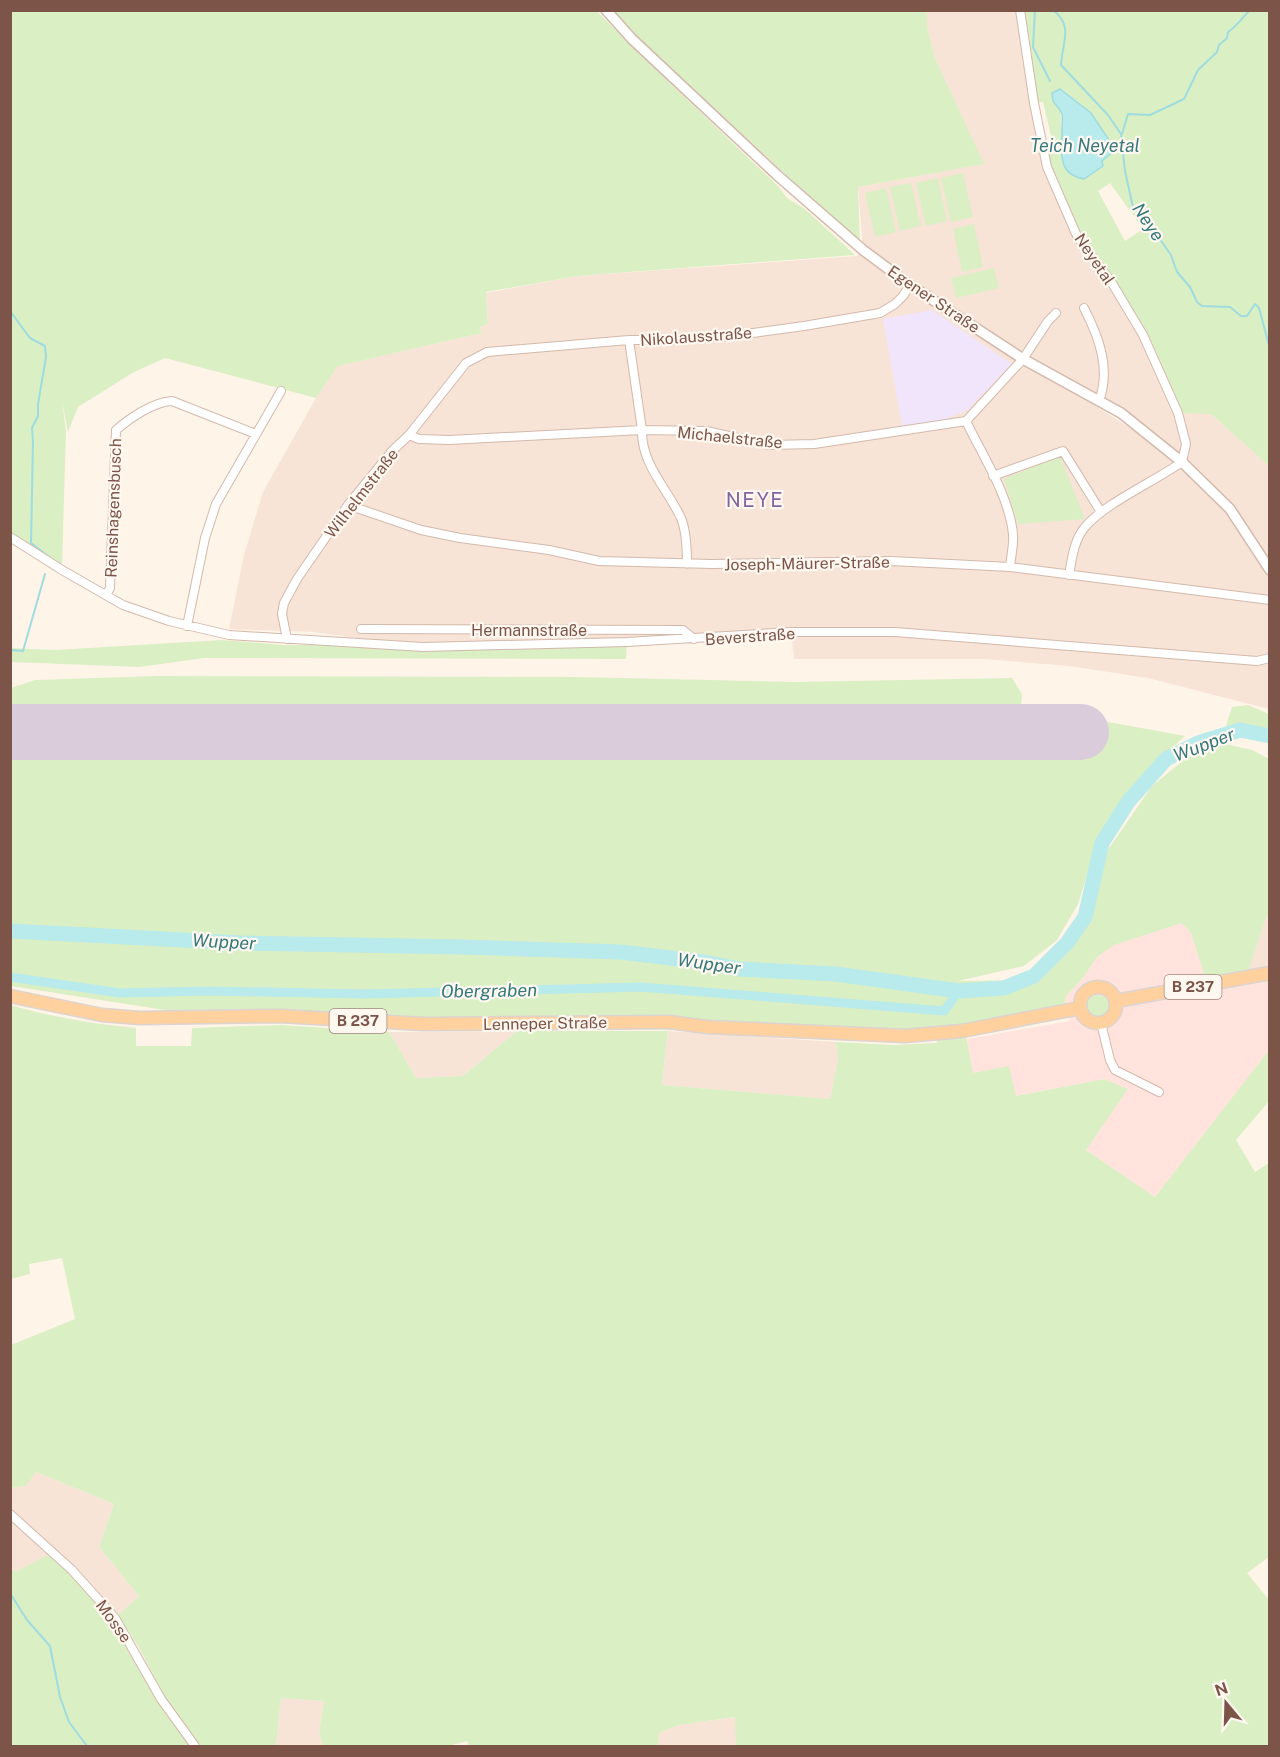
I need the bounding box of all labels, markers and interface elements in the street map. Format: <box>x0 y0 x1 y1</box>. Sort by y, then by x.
water label: Teich Neyetal <box>1030 135 1140 156</box>
water label: Neye <box>1128 199 1169 245</box>
street label: Neyetal <box>1071 230 1119 289</box>
street label: Egener Straße <box>884 262 983 337</box>
street label: Nikolausstraße <box>639 323 753 350</box>
street label: Michaelstraße <box>676 423 784 452</box>
street label: Reinshagensbusch <box>102 438 125 578</box>
street label: Wilhelmstraße <box>321 445 402 542</box>
district label: NEYE <box>726 488 784 512</box>
street label: Joseph-Mäurer-Straße <box>724 553 890 574</box>
street label: Hermannstraße <box>471 621 587 640</box>
street label: Beverstraße <box>704 624 796 649</box>
water label: Wupper <box>1170 723 1238 766</box>
water label: Wupper <box>192 929 257 954</box>
water label: Wupper <box>676 949 742 978</box>
road number: B 237 <box>1164 975 1222 999</box>
water label: Obergraben <box>441 979 537 1002</box>
road number: B 237 <box>330 1009 386 1033</box>
street label: Lenneper Straße <box>483 1013 607 1034</box>
street label: Mosse <box>92 1596 135 1646</box>
north arrow <box>1196 1673 1256 1733</box>
text: N <box>1212 1678 1230 1700</box>

